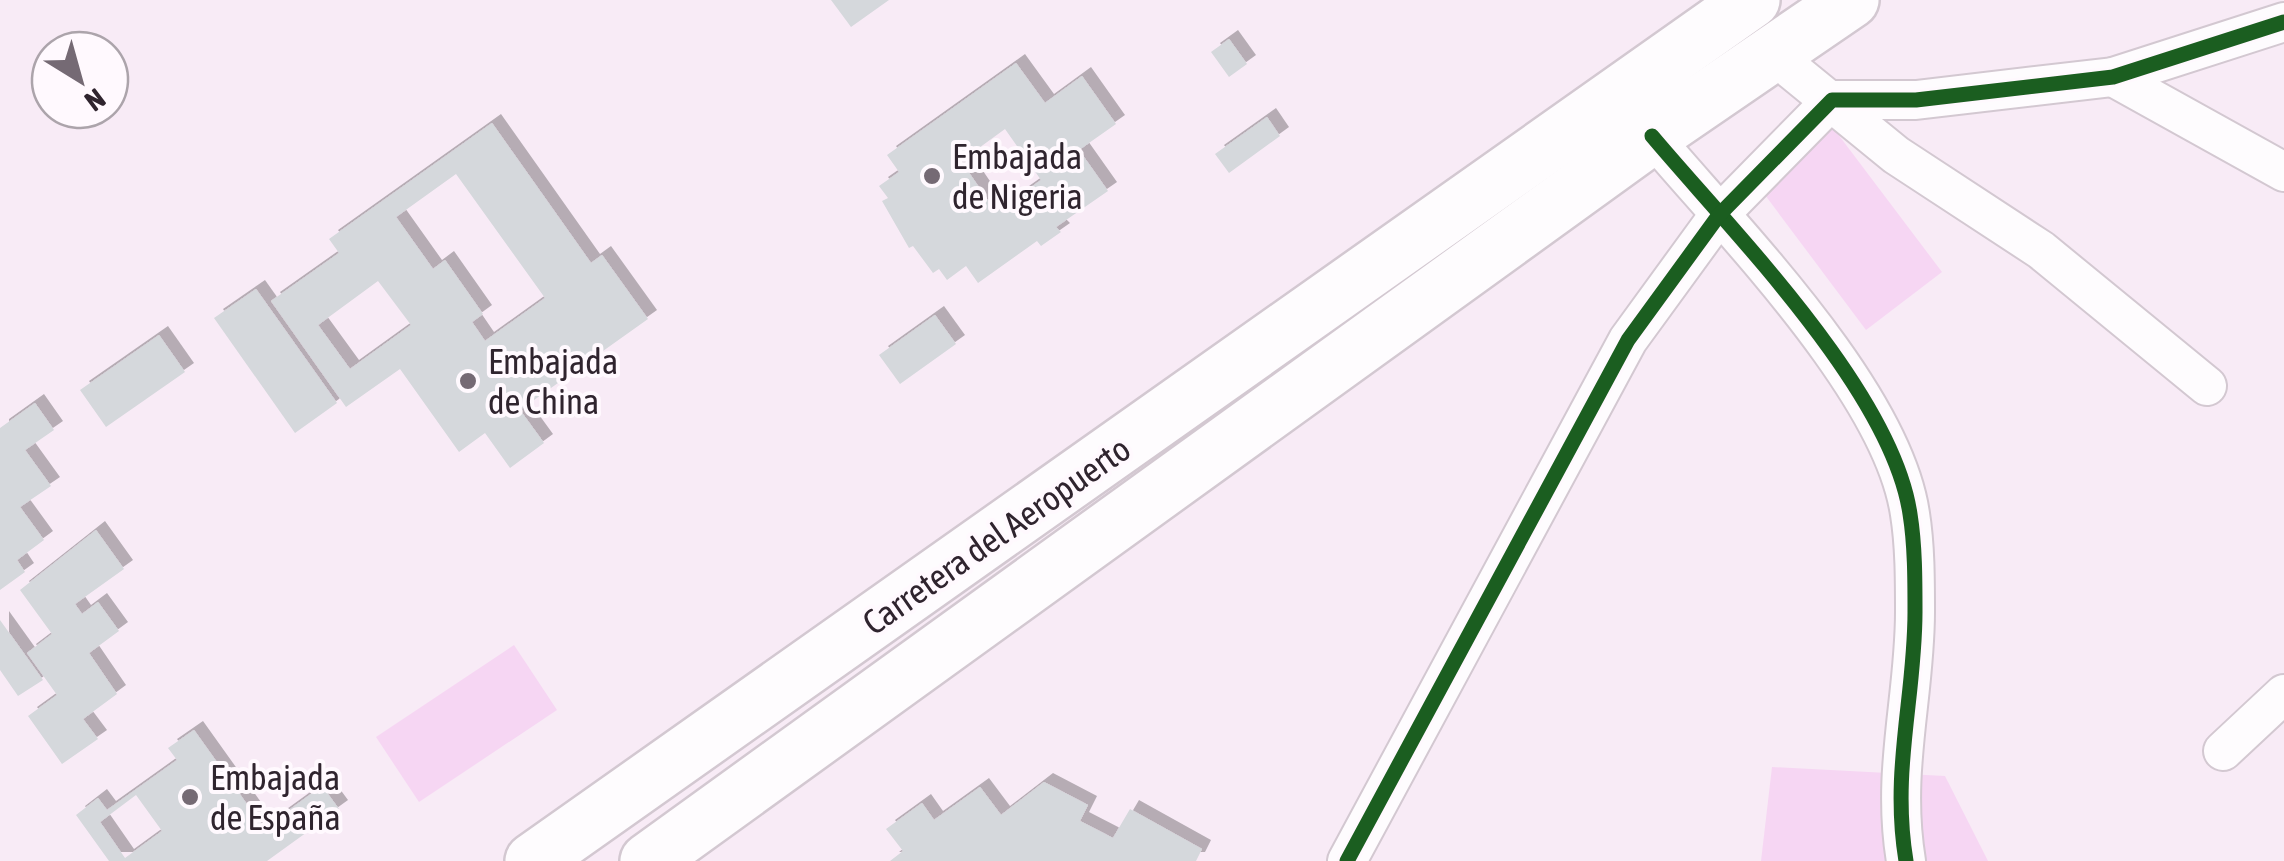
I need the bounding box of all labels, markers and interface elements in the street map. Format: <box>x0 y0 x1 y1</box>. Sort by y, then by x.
north arrow <box>30 30 130 130</box>
text: N <box>79 82 111 118</box>
place label: Embajada de Nigeria <box>952 136 1083 216</box>
marker: Embajada de Nigeria <box>921 165 943 187</box>
place label: Embajada de China <box>488 341 618 421</box>
marker: Embajada de China <box>457 370 479 392</box>
street label: Carretera del Aeropuerto <box>855 428 1137 642</box>
place label: Embajada de España <box>210 757 341 837</box>
marker: Embajada de España <box>179 786 201 808</box>

